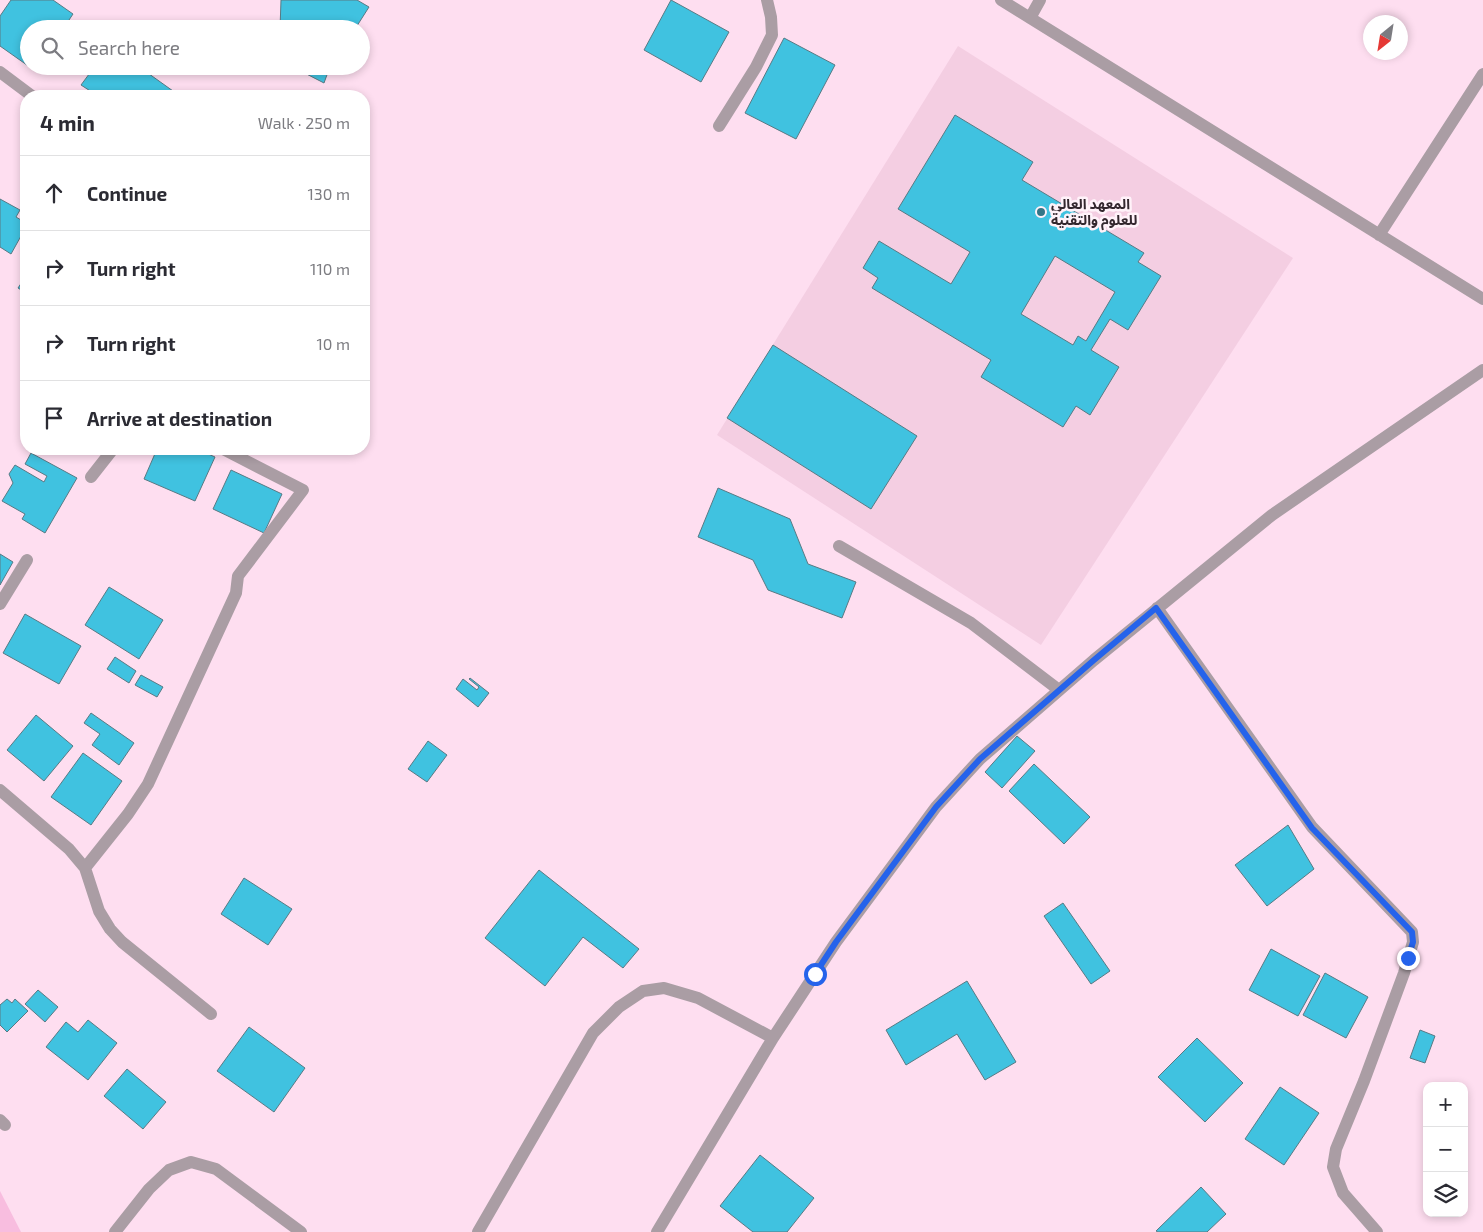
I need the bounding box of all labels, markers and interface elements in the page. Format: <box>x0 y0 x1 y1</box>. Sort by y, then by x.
north arrow <box>1363 15 1408 60</box>
search box <box>20 20 370 75</box>
icon: search <box>38 34 66 62</box>
text: Search here <box>78 36 180 59</box>
text: 4 min <box>40 110 95 135</box>
text: Walk · 250 m <box>258 113 350 132</box>
icon: ahead <box>40 179 68 207</box>
text: Continue <box>87 182 167 205</box>
text: 130 m <box>308 184 350 203</box>
place label: المعهد العالي للعلوم والتقنية <box>1051 195 1138 231</box>
marker: المعهد العالي للعلوم والتقنية <box>1035 206 1047 218</box>
icon: right <box>40 254 68 282</box>
text: Turn right <box>87 257 175 280</box>
text: 110 m <box>310 259 350 278</box>
icon: right <box>40 329 68 357</box>
text: Turn right <box>87 332 175 355</box>
text: 10 m <box>316 334 350 353</box>
icon: arrive <box>40 404 68 432</box>
text: Arrive at destination <box>87 407 272 430</box>
route end <box>1397 947 1420 970</box>
route start <box>804 963 827 986</box>
map controls <box>1423 1082 1468 1217</box>
button: + <box>1423 1082 1468 1127</box>
button: − <box>1423 1127 1468 1172</box>
button: layers <box>1423 1172 1468 1217</box>

